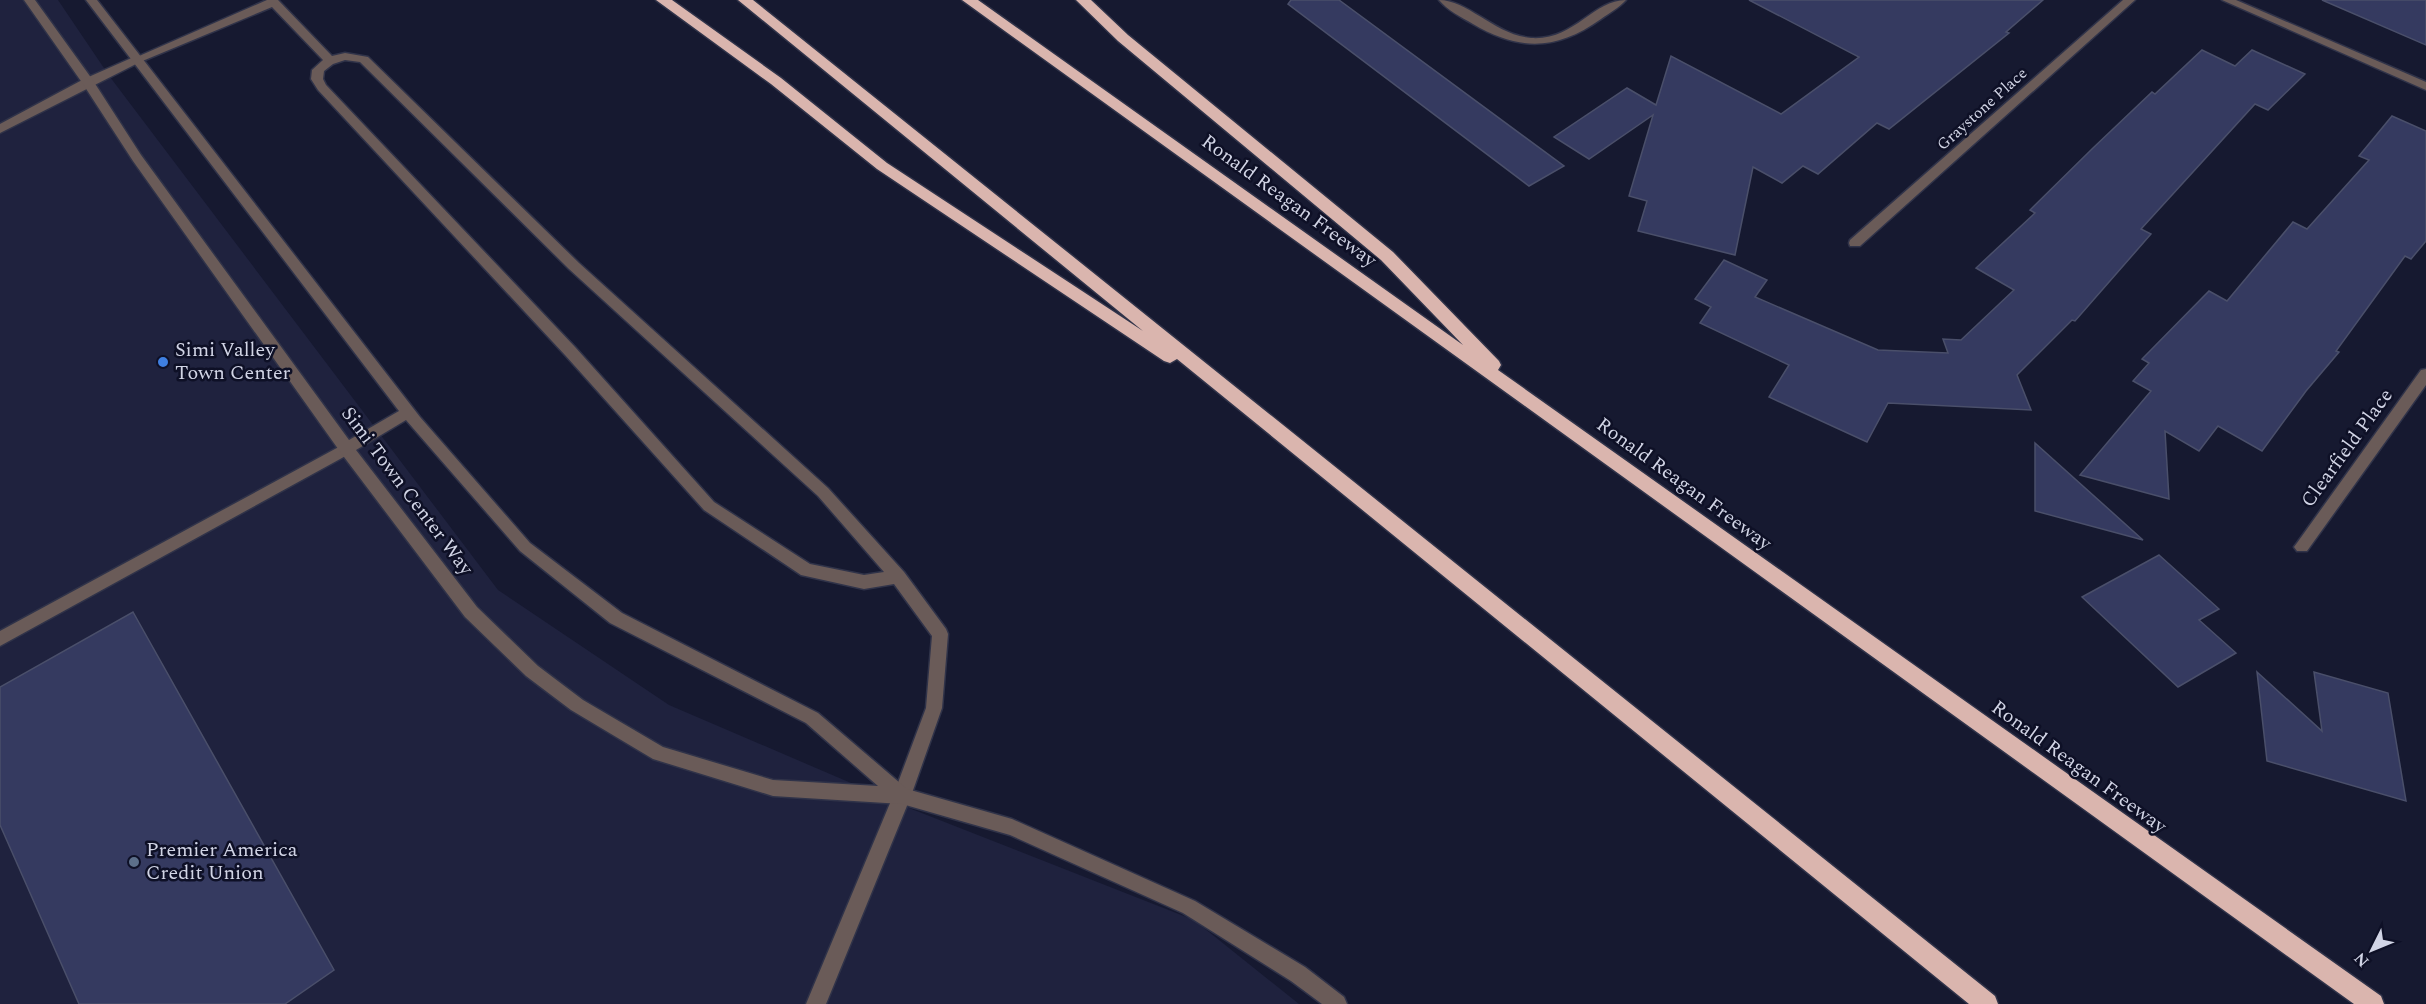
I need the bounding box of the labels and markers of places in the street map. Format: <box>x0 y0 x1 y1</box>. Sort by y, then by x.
place label: Simi Valley Town Center <box>175 335 291 388</box>
marker: Simi Valley Town Center <box>156 355 170 369</box>
place label: Premier America Credit Union <box>146 835 298 888</box>
marker: Premier America Credit Union <box>127 855 141 869</box>

